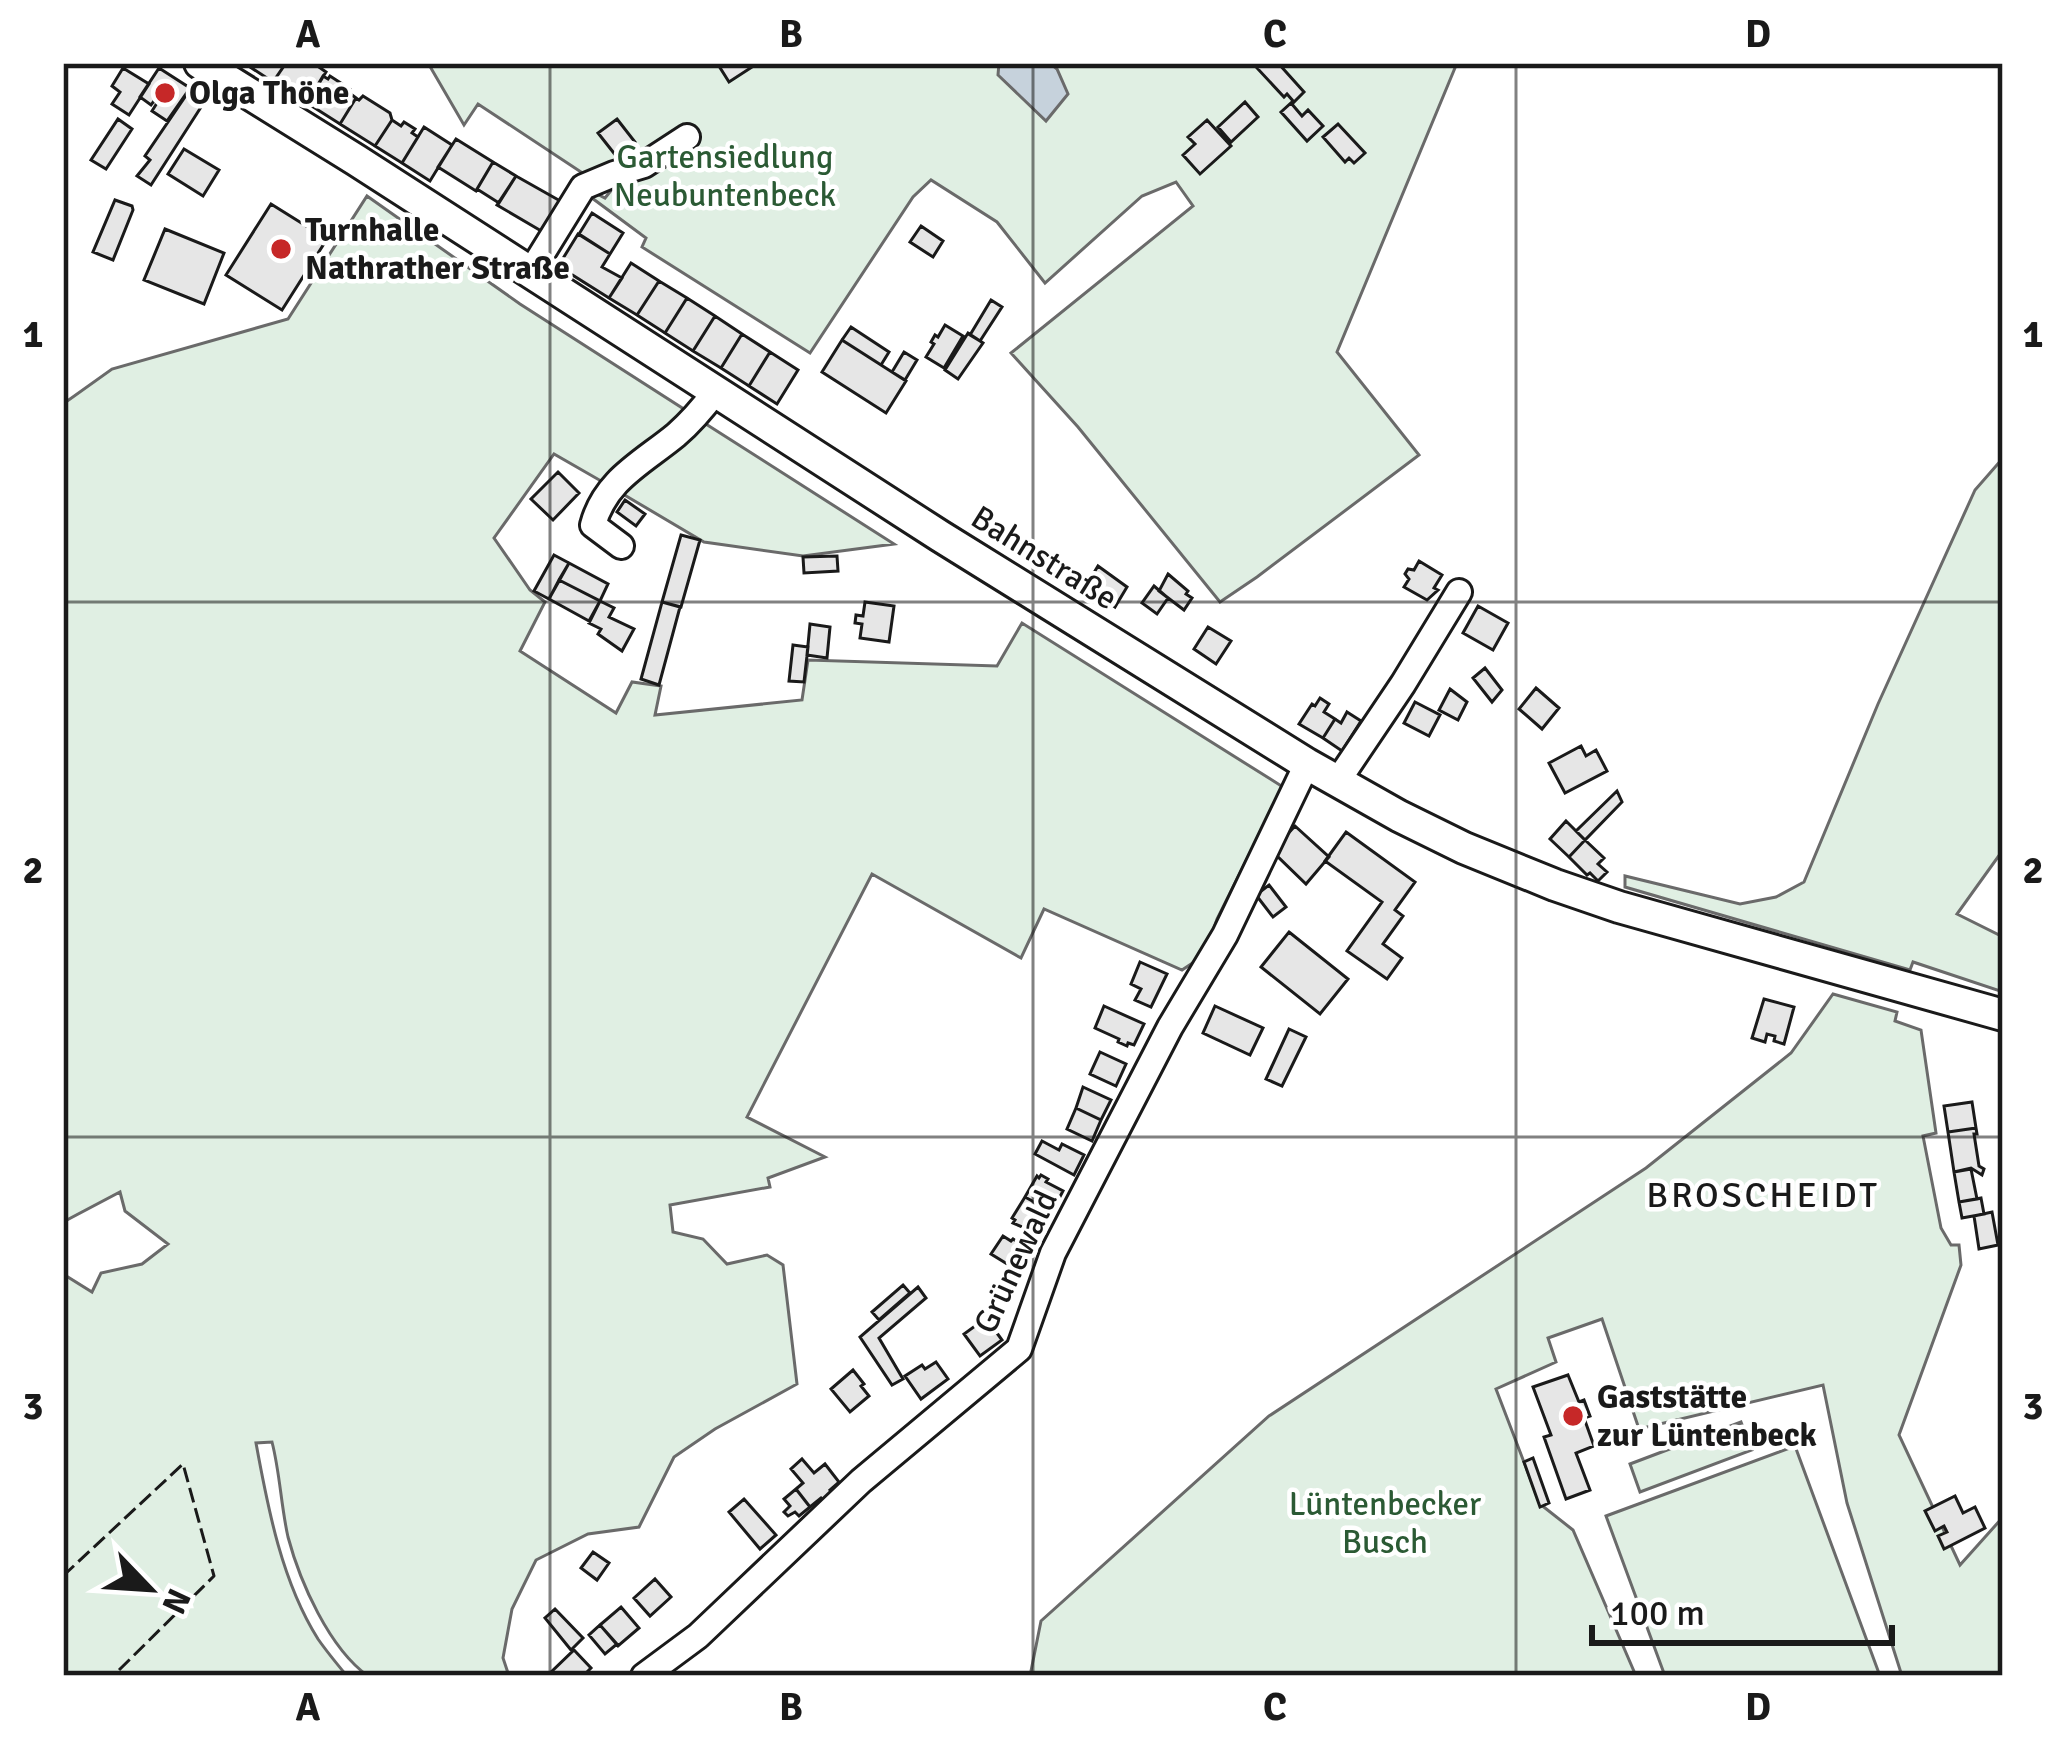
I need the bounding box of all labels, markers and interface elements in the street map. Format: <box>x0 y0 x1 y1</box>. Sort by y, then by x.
text: A <box>296 10 321 58</box>
text: B <box>779 10 803 58</box>
text: C <box>1263 10 1287 58</box>
text: D <box>1745 10 1771 58</box>
place label: Olga Thöne <box>189 73 349 114</box>
marker: Olga Thöne <box>152 80 178 106</box>
park label: Gartensiedlung Neubuntenbeck <box>614 137 836 216</box>
place label: Turnhalle Nathrather Straße <box>305 210 570 289</box>
marker: Turnhalle Nathrather Straße <box>268 236 294 262</box>
text: 1 <box>22 310 44 358</box>
text: 1 <box>2022 310 2044 358</box>
street label: Bahnstraße <box>963 497 1125 619</box>
text: 2 <box>22 846 44 894</box>
text: 2 <box>2022 846 2044 894</box>
district label: BROSCHEIDT <box>1646 1173 1880 1218</box>
street label: Grünewald <box>965 1184 1067 1340</box>
place label: Gaststätte zur Lüntenbeck <box>1597 1377 1818 1456</box>
text: 3 <box>22 1382 44 1430</box>
text: 3 <box>2022 1382 2044 1430</box>
marker: Gaststätte zur Lüntenbeck <box>1560 1403 1586 1429</box>
park label: Lüntenbecker Busch <box>1289 1484 1481 1563</box>
north arrow <box>90 1529 210 1649</box>
scale bar <box>1592 1571 1892 1645</box>
text: N <box>152 1582 199 1620</box>
text: 100 m <box>1610 1591 1705 1636</box>
text: A <box>296 1683 321 1731</box>
text: B <box>779 1683 803 1731</box>
text: C <box>1263 1683 1287 1731</box>
text: D <box>1745 1683 1771 1731</box>

